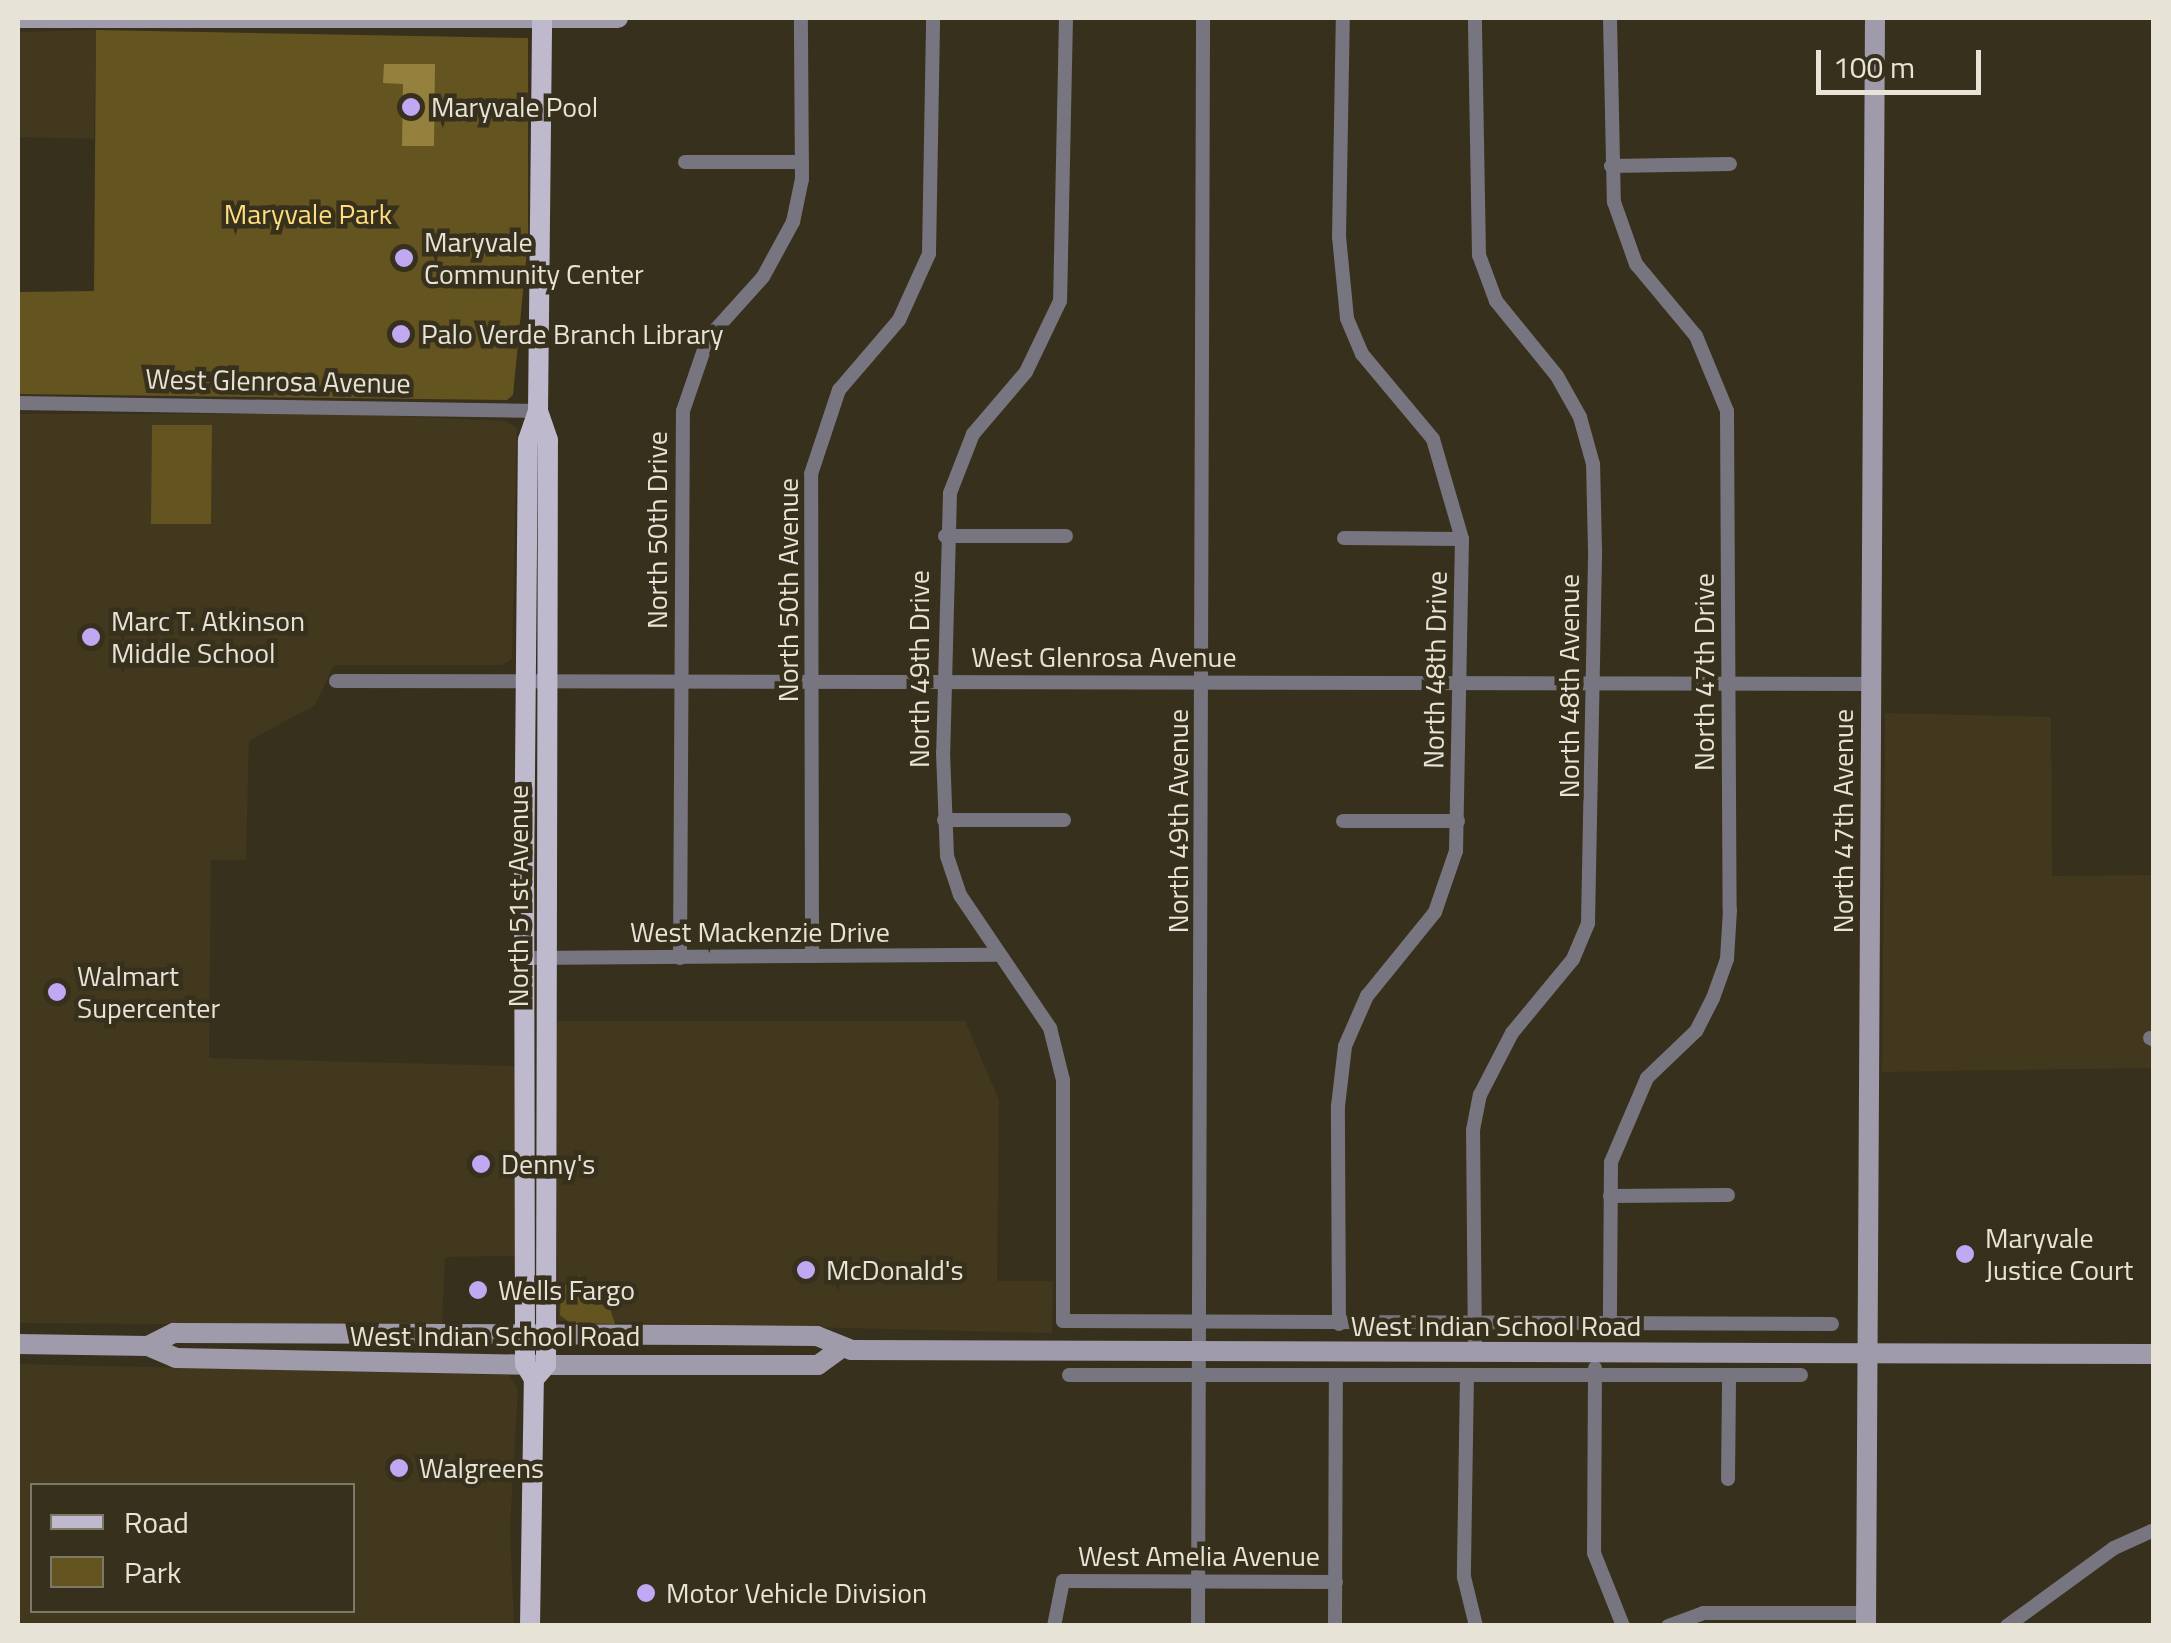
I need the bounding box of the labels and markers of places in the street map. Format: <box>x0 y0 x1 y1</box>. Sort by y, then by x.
place label: Maryvale Pool <box>431 90 598 124</box>
marker: Maryvale Pool <box>400 96 422 118</box>
place label: Maryvale Community Center <box>424 225 644 291</box>
marker: Maryvale Community Center <box>393 247 415 269</box>
place label: Palo Verde Branch Library <box>421 317 723 351</box>
marker: Palo Verde Branch Library <box>390 323 412 345</box>
place label: Marc T. Atkinson Middle School <box>111 604 305 670</box>
marker: Marc T. Atkinson Middle School <box>80 626 102 648</box>
place label: Walmart Supercenter <box>77 959 220 1025</box>
marker: Walmart Supercenter <box>46 981 68 1003</box>
place label: Denny's <box>501 1147 595 1181</box>
marker: Denny's <box>470 1153 492 1175</box>
place label: Maryvale Justice Court <box>1985 1221 2133 1287</box>
marker: Maryvale Justice Court <box>1954 1243 1976 1265</box>
place label: McDonald's <box>826 1253 963 1287</box>
marker: McDonald's <box>795 1259 817 1281</box>
place label: Wells Fargo <box>498 1273 635 1307</box>
marker: Wells Fargo <box>467 1279 489 1301</box>
place label: Walgreens <box>419 1451 544 1485</box>
marker: Walgreens <box>388 1457 410 1479</box>
place label: Motor Vehicle Division <box>666 1576 927 1610</box>
marker: Motor Vehicle Division <box>635 1582 657 1604</box>

